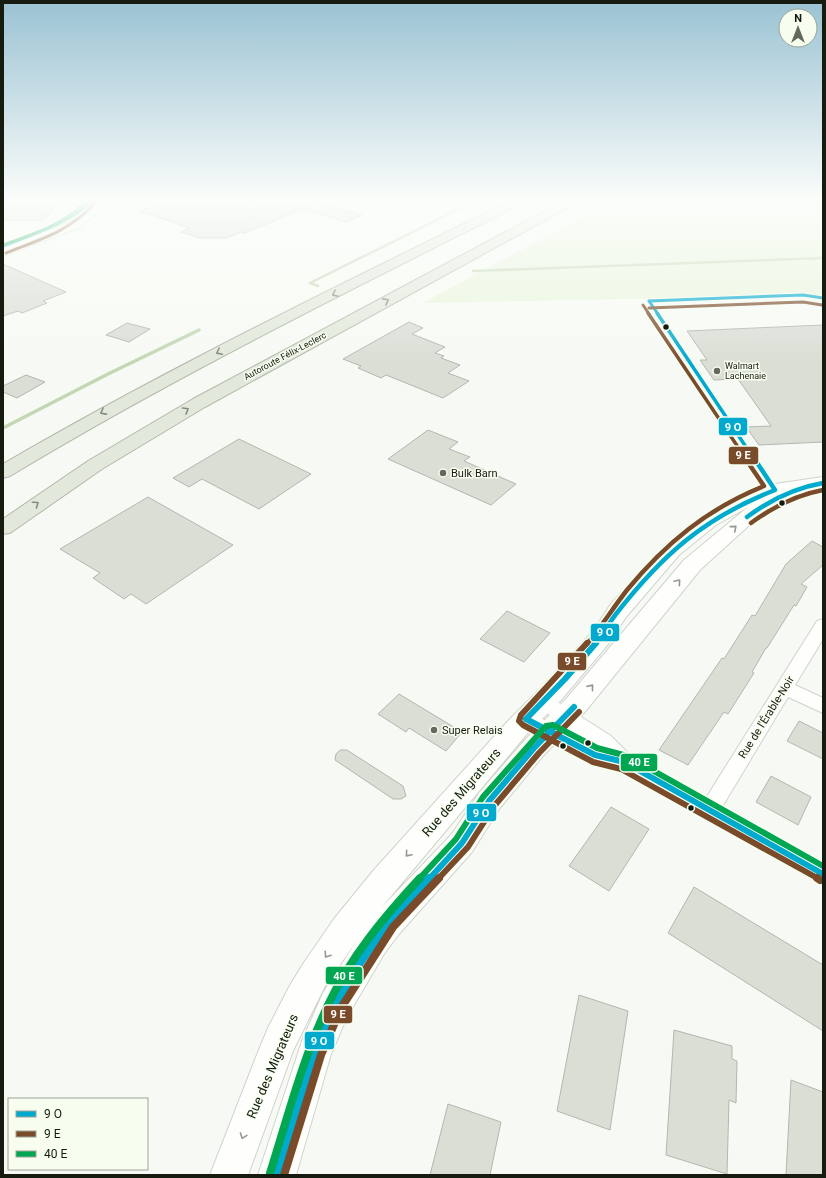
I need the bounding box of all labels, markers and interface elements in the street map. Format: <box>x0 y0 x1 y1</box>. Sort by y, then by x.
north arrow <box>778 8 818 48</box>
text: N <box>794 12 802 25</box>
one-way arrow <box>332 289 339 296</box>
one-way arrow <box>382 299 389 306</box>
unlabelled marker <box>661 322 671 332</box>
street label: Autoroute Félix-Leclerc <box>242 330 328 382</box>
one-way arrow <box>216 347 223 355</box>
place label: Walmart Lachenaie <box>725 361 766 381</box>
marker: Walmart Lachenaie <box>712 366 722 376</box>
one-way arrow <box>100 407 108 415</box>
one-way arrow <box>181 408 189 415</box>
line badge: 9 O <box>718 417 748 436</box>
text: 9 O <box>725 421 742 434</box>
line badge: 9 E <box>728 446 759 465</box>
text: 9 E <box>735 449 751 462</box>
place label: Bulk Barn <box>451 467 498 480</box>
marker: Bulk Barn <box>438 468 448 478</box>
unlabelled marker <box>777 498 787 508</box>
one-way arrow <box>32 502 39 509</box>
one-way arrow <box>730 526 737 533</box>
one-way arrow <box>673 579 680 587</box>
line badge: 9 O <box>590 623 620 642</box>
text: 9 O <box>597 626 614 639</box>
line badge: 9 E <box>557 652 587 671</box>
text: 9 E <box>564 655 580 668</box>
street label: Rue de l'Érable-Noir <box>736 673 797 761</box>
one-way arrow <box>586 684 593 691</box>
place label: Super Relais <box>442 724 503 737</box>
marker: Super Relais <box>429 725 439 735</box>
unlabelled marker <box>583 738 593 748</box>
unlabelled marker <box>558 741 568 751</box>
street label: Rue des Migrateurs <box>419 745 504 839</box>
line badge: 40 E <box>620 753 658 772</box>
text: 40 E <box>628 756 650 769</box>
line badge: 9 O <box>466 803 497 822</box>
unlabelled marker <box>686 803 696 813</box>
text: 9 O <box>473 807 490 820</box>
one-way arrow <box>405 849 412 856</box>
one-way arrow <box>325 951 332 958</box>
line badge: 40 E <box>325 966 363 985</box>
text: 40 E <box>333 970 355 983</box>
line badge: 9 E <box>323 1005 353 1024</box>
text: 9 E <box>330 1008 346 1021</box>
street label: Rue des Migrateurs <box>244 1011 301 1121</box>
line badge: 9 O <box>304 1031 335 1050</box>
text: 9 O <box>311 1035 328 1048</box>
legend <box>8 1098 148 1170</box>
text: 9 O <box>44 1107 62 1121</box>
text: 9 E <box>44 1127 61 1141</box>
one-way arrow <box>240 1133 248 1140</box>
text: 40 E <box>44 1147 67 1161</box>

